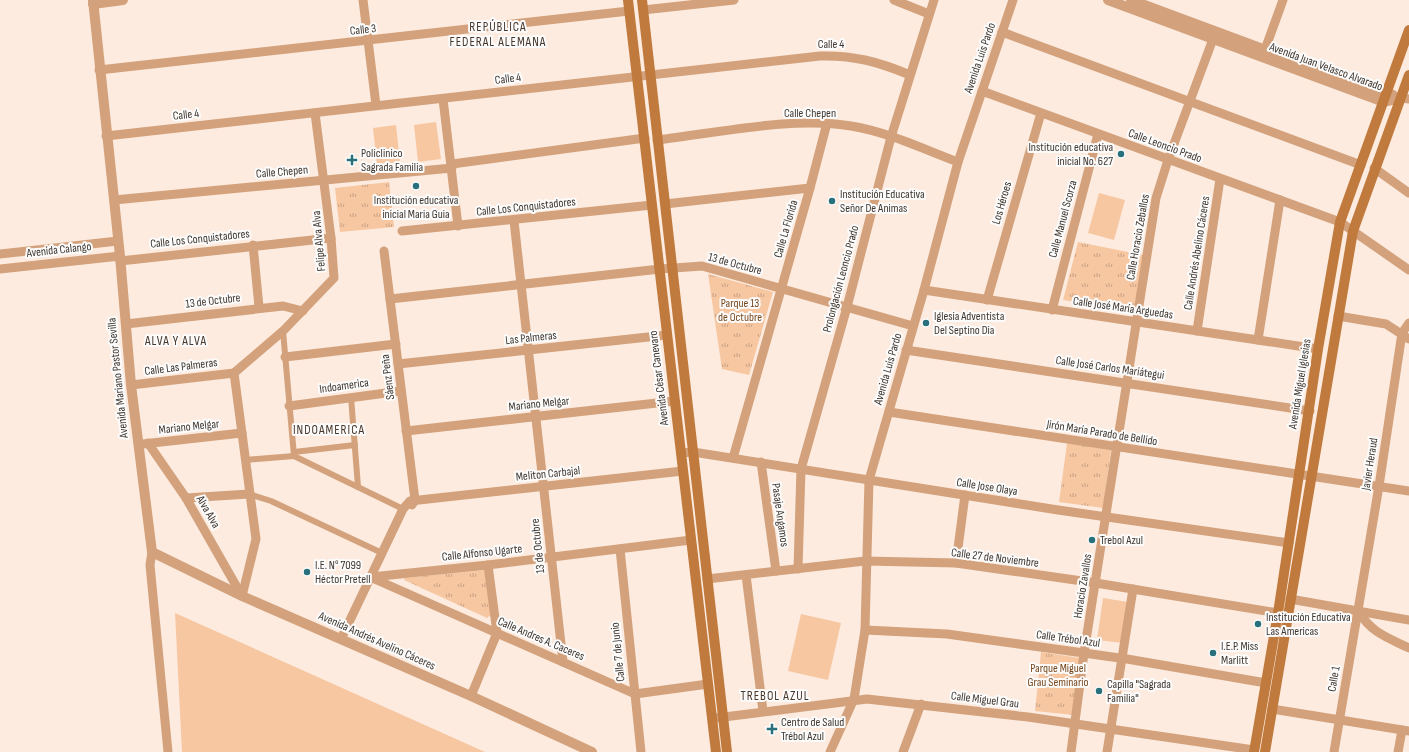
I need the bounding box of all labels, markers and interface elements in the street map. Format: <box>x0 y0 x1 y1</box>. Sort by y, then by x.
district label: REPÚBLICA FEDERAL ALEMANA <box>450 19 546 50</box>
street label: Calle 3 <box>349 21 377 39</box>
street label: Avenida Luis Pardo <box>961 21 999 96</box>
street label: Calle 4 <box>818 37 844 52</box>
street label: Avenida Juan Velasco Alvarado <box>1266 39 1385 94</box>
street label: Calle 4 <box>494 70 522 88</box>
street label: Calle 4 <box>172 106 200 124</box>
street label: Calle Chepen <box>784 106 836 121</box>
street label: Calle Leoncio Prado <box>1126 126 1204 166</box>
place label: Institución educativa inicial No. 627 <box>1028 140 1113 169</box>
place label: Policlinico Sagrada Familia <box>361 146 424 175</box>
marker: Institución educativa inicial No. 627 <box>1116 149 1126 159</box>
marker: Policlinico Sagrada Familia <box>346 154 358 166</box>
street label: Calle Chepen <box>255 162 309 182</box>
street label: Calle Manuel Scorza <box>1045 178 1081 259</box>
street label: Los Héroes <box>989 180 1015 226</box>
marker: Institución educativa inicial Maria Guia <box>411 181 421 191</box>
place label: Institución Educativa Señor De Animas <box>840 187 925 216</box>
place label: Institución educativa inicial Maria Guia <box>374 193 459 222</box>
street label: Calle Horacio Zeballos <box>1123 193 1153 281</box>
street label: Calle Los Conquistadores <box>476 194 576 220</box>
street label: Calle Andrés Abelino Cáceres <box>1181 195 1213 311</box>
marker: Institución Educativa Señor De Animas <box>827 196 837 206</box>
street label: Calle La Florida <box>771 198 802 260</box>
street label: Felipe Alva Alva <box>309 210 329 272</box>
street label: Prolongación Leoncio Prado <box>820 224 862 334</box>
street label: Calle Los Conquistadores <box>150 226 250 252</box>
street label: Avenida Calango <box>25 239 92 261</box>
street label: 13 de Octubre <box>706 250 764 278</box>
street label: 13 de Octubre <box>185 290 242 312</box>
street label: Calle José María Arguedas <box>1072 294 1174 322</box>
park label: Parque 13 de Octubre <box>718 296 762 325</box>
place label: Iglesia Adventista Del Septino Dia <box>934 309 1005 338</box>
street label: Avenida Mariano Pastor Sevilla <box>104 317 132 440</box>
marker: Iglesia Adventista Del Septino Dia <box>921 318 931 328</box>
street label: Las Palmeras <box>504 328 558 348</box>
street label: Avenida César Canevaro <box>646 330 672 427</box>
street label: Avenida Luis Pardo <box>870 331 905 408</box>
district label: ALVA Y ALVA <box>144 333 207 349</box>
street label: Avenida Miguel Iglesias <box>1285 338 1315 431</box>
street label: Sáenz Peña <box>378 353 398 401</box>
street label: Calle José Carlos Mariátegui <box>1055 353 1165 383</box>
street label: Calle Las Palmeras <box>144 355 218 379</box>
street label: Indoamerica <box>318 375 370 397</box>
street label: Mariano Melgar <box>508 393 571 415</box>
street label: Mariano Melgar <box>158 416 221 438</box>
street label: Jirón María Parado de Bellido <box>1045 417 1159 449</box>
district label: INDOAMERICA <box>293 422 365 438</box>
street label: Javier Heraud <box>1358 437 1382 492</box>
street label: Meliton Carbajal <box>515 463 581 485</box>
street label: Calle Jose Olaya <box>955 475 1019 499</box>
street label: Pasaje Angamos <box>768 482 792 548</box>
street label: Alva Alva <box>192 492 223 531</box>
street label: 13 de Octubre <box>528 518 548 574</box>
place label: Trebol Azul <box>1100 533 1143 548</box>
marker: Trebol Azul <box>1087 535 1097 545</box>
street label: Calle Alfonso Ugarte <box>441 541 523 565</box>
street label: Calle 27 de Noviembre <box>950 545 1040 571</box>
street label: Horacio Zavallos <box>1071 553 1095 619</box>
place label: I.E. N° 7099 Héctor Pretell <box>315 558 371 587</box>
marker: I.E. N° 7099 Héctor Pretell <box>302 567 312 577</box>
street label: Avenida Andrés Avelino Cáceres <box>315 608 438 674</box>
place label: Institución Educativa Las Americas <box>1266 610 1351 639</box>
street label: Calle Andres A. Caceres <box>495 614 587 664</box>
marker: Institución Educativa Las Americas <box>1253 619 1263 629</box>
street label: Calle 7 de Junio <box>607 622 629 682</box>
street label: Calle Trébol Azul <box>1035 627 1101 651</box>
place label: I.E.P. Miss Marlitt <box>1221 639 1258 668</box>
marker: I.E.P. Miss Marlitt <box>1208 648 1218 658</box>
park label: Parque Miguel Grau Seminario <box>1027 661 1089 690</box>
street label: Calle 1 <box>1324 664 1344 693</box>
place label: Capilla "Sagrada Familia" <box>1107 677 1171 706</box>
marker: Capilla "Sagrada Familia" <box>1094 686 1104 696</box>
district label: TREBOL AZUL <box>740 688 810 704</box>
street label: Calle Miguel Grau <box>950 688 1020 712</box>
place label: Centro de Salud Trébol Azul <box>781 715 844 744</box>
marker: Centro de Salud Trébol Azul <box>766 723 778 735</box>

